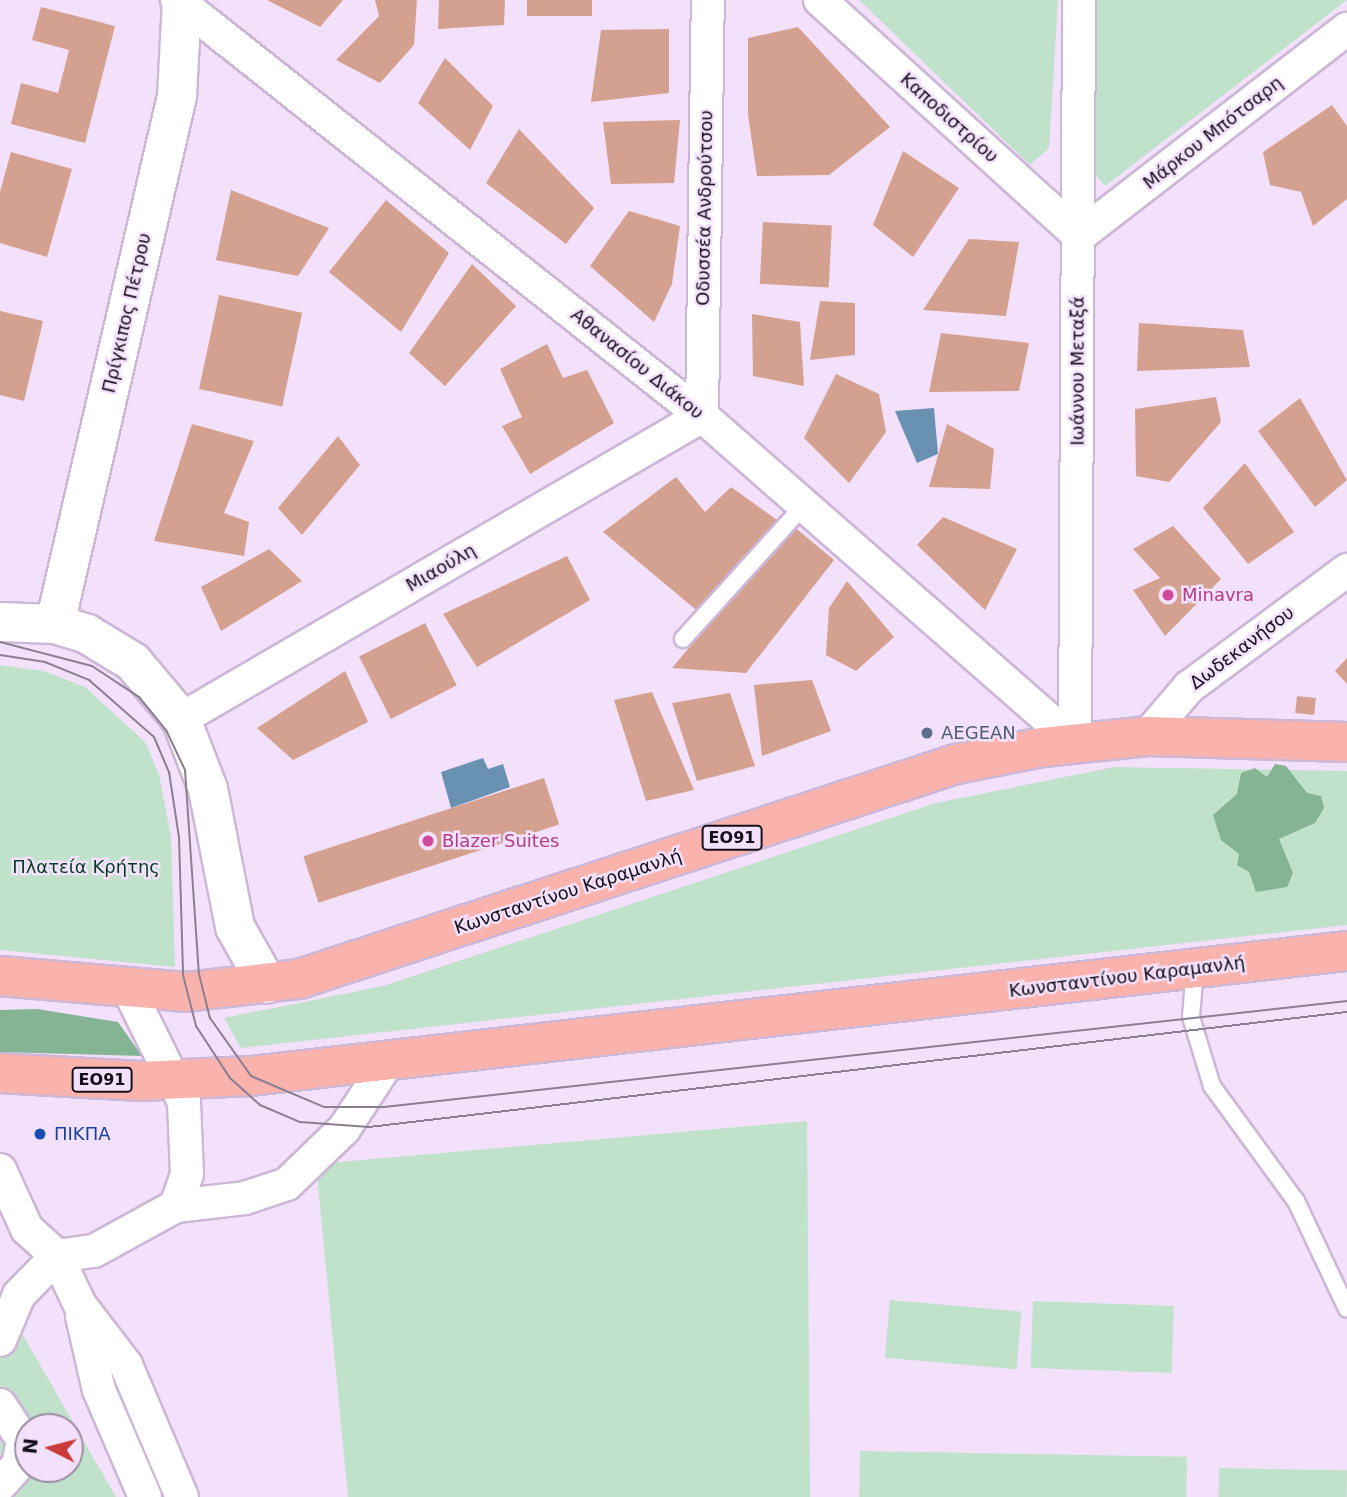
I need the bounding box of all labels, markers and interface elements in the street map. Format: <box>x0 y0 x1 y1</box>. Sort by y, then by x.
street label: Καποδιστρίου <box>896 69 1002 167</box>
street label: Μάρκου Μπότσαρη <box>1139 72 1287 194</box>
street label: Οδυσσέα Ανδρούτσου <box>692 110 718 306</box>
street label: Πρίγκιπος Πέτρου <box>98 231 156 395</box>
street label: Ιωάννου Μεταξά <box>1067 296 1089 446</box>
street label: Αθανασίου Διάκου <box>566 304 708 424</box>
street label: Μιαούλη <box>402 539 480 597</box>
place label: Minavra <box>1182 584 1254 606</box>
marker: Minavra <box>1160 587 1176 603</box>
street label: Δωδεκανήσου <box>1186 602 1298 694</box>
place label: AEGEAN <box>941 722 1016 744</box>
marker: AEGEAN <box>919 725 935 741</box>
road number: ΕΟ91 <box>700 825 764 850</box>
place label: Blazer Suites <box>442 830 559 852</box>
marker: Blazer Suites <box>420 833 436 849</box>
street label: Κωνσταντίνου Καραμανλή <box>452 845 684 939</box>
park label: Πλατεία Κρήτης <box>12 856 160 878</box>
street label: Κωνσταντίνου Καραμανλή <box>1008 952 1246 1002</box>
road number: ΕΟ91 <box>70 1068 134 1092</box>
place label: ΠΙΚΠΑ <box>54 1123 110 1145</box>
marker: ΠΙΚΠΑ <box>32 1126 48 1142</box>
north arrow <box>14 1413 84 1483</box>
text: N <box>18 1437 42 1455</box>

